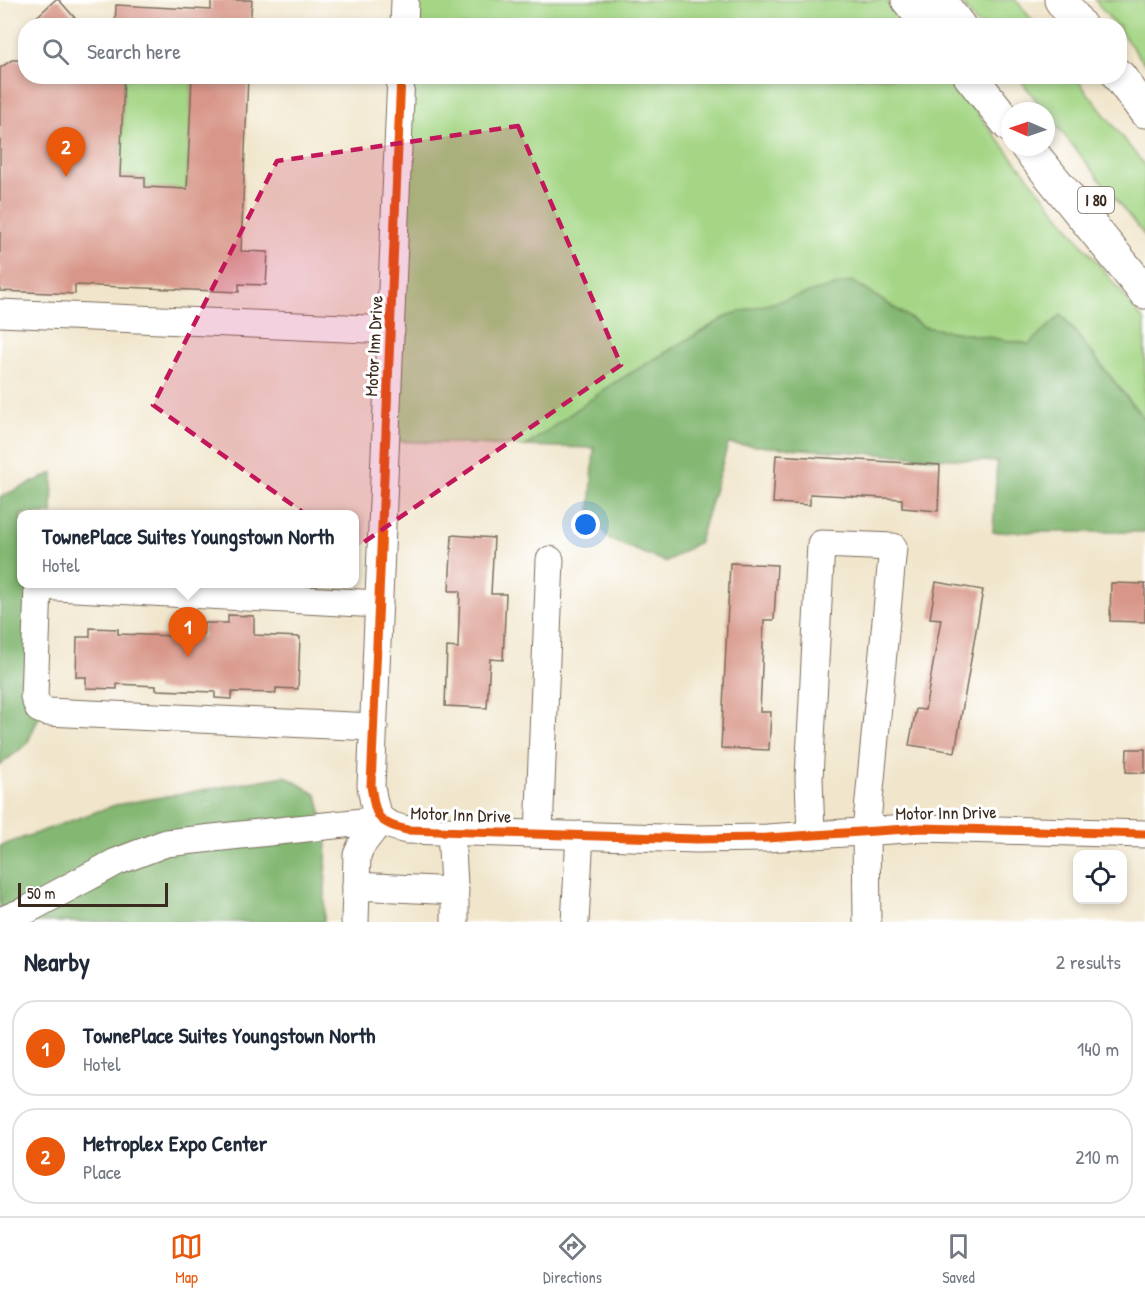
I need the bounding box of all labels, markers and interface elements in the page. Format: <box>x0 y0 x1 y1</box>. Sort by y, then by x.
search box <box>18 18 1127 84</box>
icon: search <box>39 35 72 68</box>
text: Search here <box>87 36 181 66</box>
north arrow <box>1001 102 1055 156</box>
pin: 2 <box>46 128 86 177</box>
road number: I 80 <box>1078 187 1114 213</box>
street label: Motor Inn Drive <box>358 295 389 397</box>
popup <box>17 510 359 588</box>
your location <box>571 510 600 539</box>
text: TownePlace Suites Youngstown North <box>42 521 334 551</box>
text: Hotel <box>42 551 79 578</box>
pin: 1 <box>168 608 207 657</box>
street label: Motor Inn Drive <box>895 799 997 826</box>
street label: Motor Inn Drive <box>410 800 512 829</box>
map controls <box>1073 850 1127 904</box>
button: locate <box>1073 850 1127 904</box>
scale bar <box>18 880 168 908</box>
text: 50 m <box>27 882 56 904</box>
text: Nearby <box>24 944 90 979</box>
text: 2 results <box>1056 948 1121 975</box>
text: TownePlace Suites Youngstown North <box>83 1020 375 1050</box>
text: 1 <box>42 1035 49 1062</box>
text: 140 m <box>1077 1035 1119 1062</box>
text: Hotel <box>83 1050 121 1077</box>
text: Metroplex Expo Center <box>83 1128 267 1158</box>
text: 2 <box>41 1143 50 1170</box>
text: 210 m <box>1075 1143 1119 1170</box>
text: Place <box>83 1158 122 1185</box>
tab: Map <box>170 1230 203 1288</box>
tab: Directions <box>543 1230 602 1288</box>
tab: Saved <box>942 1230 975 1288</box>

